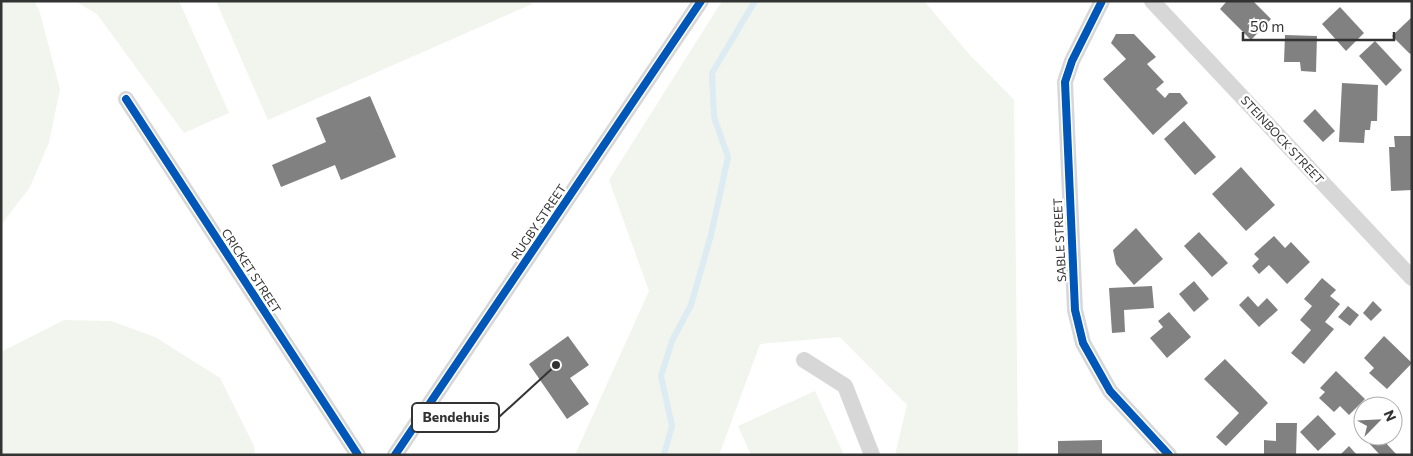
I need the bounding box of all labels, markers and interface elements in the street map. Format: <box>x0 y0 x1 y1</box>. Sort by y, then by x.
scale bar <box>1243 10 1394 42</box>
text: 50 m <box>1250 17 1284 35</box>
street label: STEINBOCK STREET <box>1238 93 1327 186</box>
street label: RUGBY STREET <box>508 181 569 262</box>
street label: SABLE STREET <box>1050 197 1068 282</box>
street label: CRICKET STREET <box>219 226 284 315</box>
north arrow <box>1353 396 1403 446</box>
callout: Bendehuis <box>412 403 499 432</box>
text: N <box>1380 407 1400 424</box>
text: Bendehuis <box>423 408 490 425</box>

